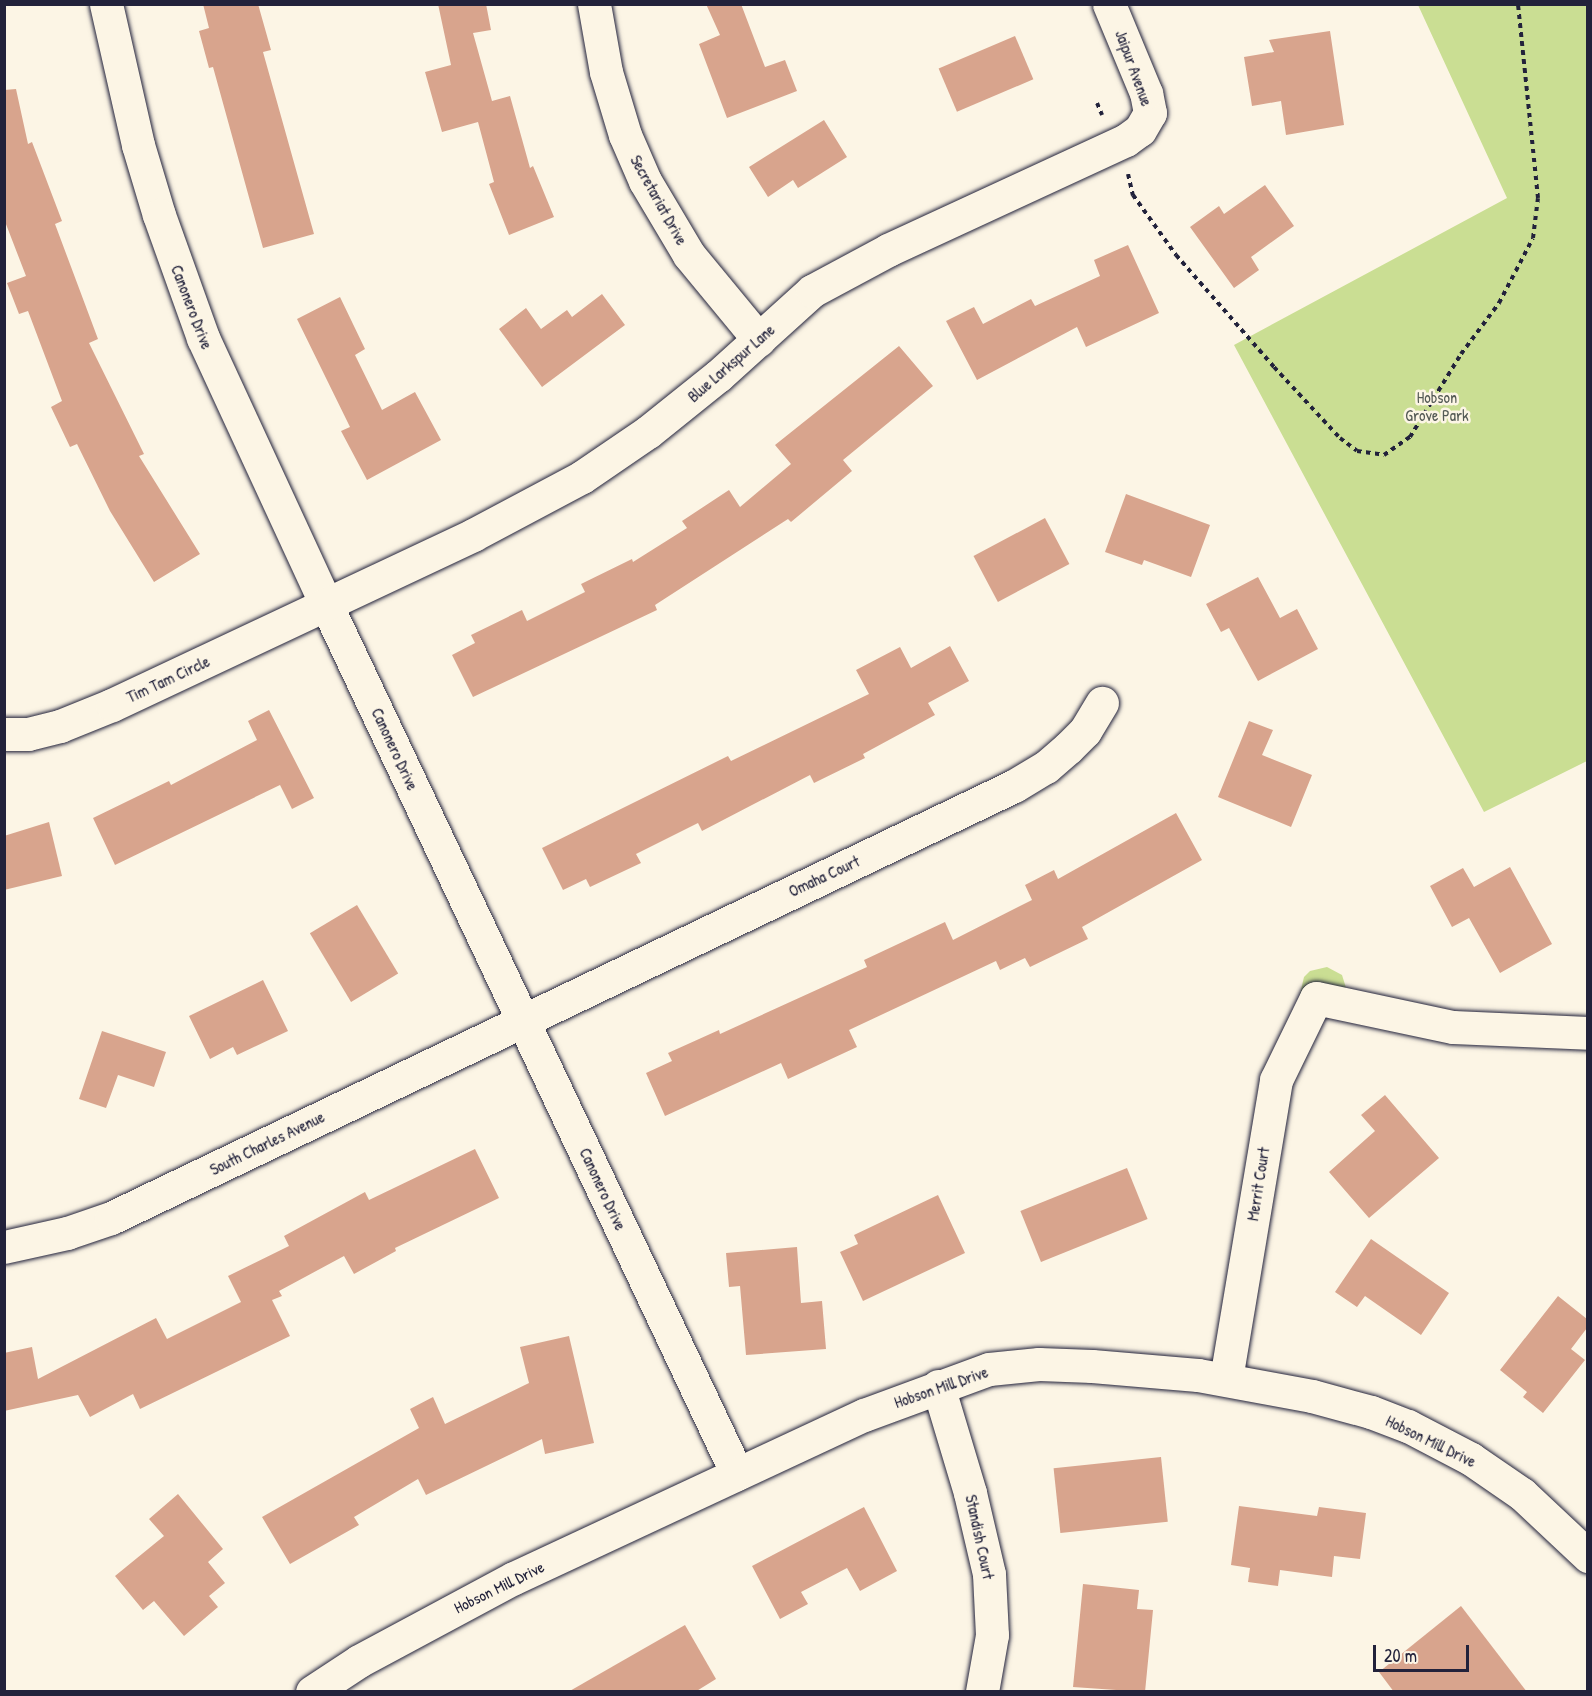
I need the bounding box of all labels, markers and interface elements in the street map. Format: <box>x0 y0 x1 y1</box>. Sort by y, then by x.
street label: Jaipur Avenue <box>1111 27 1157 109</box>
street label: Secretariat Drive <box>626 152 692 248</box>
street label: Canonero Drive <box>167 262 217 352</box>
street label: Blue Larkspur Lane <box>684 320 778 406</box>
park label: Hobson Grove Park <box>1405 387 1469 425</box>
street label: Tim Tam Circle <box>123 651 213 707</box>
street label: Canonero Drive <box>368 705 422 793</box>
street label: Omaha Court <box>786 851 862 901</box>
street label: South Charles Avenue <box>207 1107 327 1179</box>
street label: Canonero Drive <box>576 1145 630 1233</box>
street label: Merrit Court <box>1243 1146 1273 1222</box>
street label: Hobson Mill Drive <box>892 1362 990 1412</box>
street label: Hobson Mill Drive <box>1383 1411 1479 1471</box>
street label: Standish Court <box>962 1493 998 1581</box>
street label: Hobson Mill Drive <box>451 1557 547 1617</box>
scale bar <box>1376 1633 1472 1671</box>
text: 20 m <box>1384 1643 1417 1668</box>

